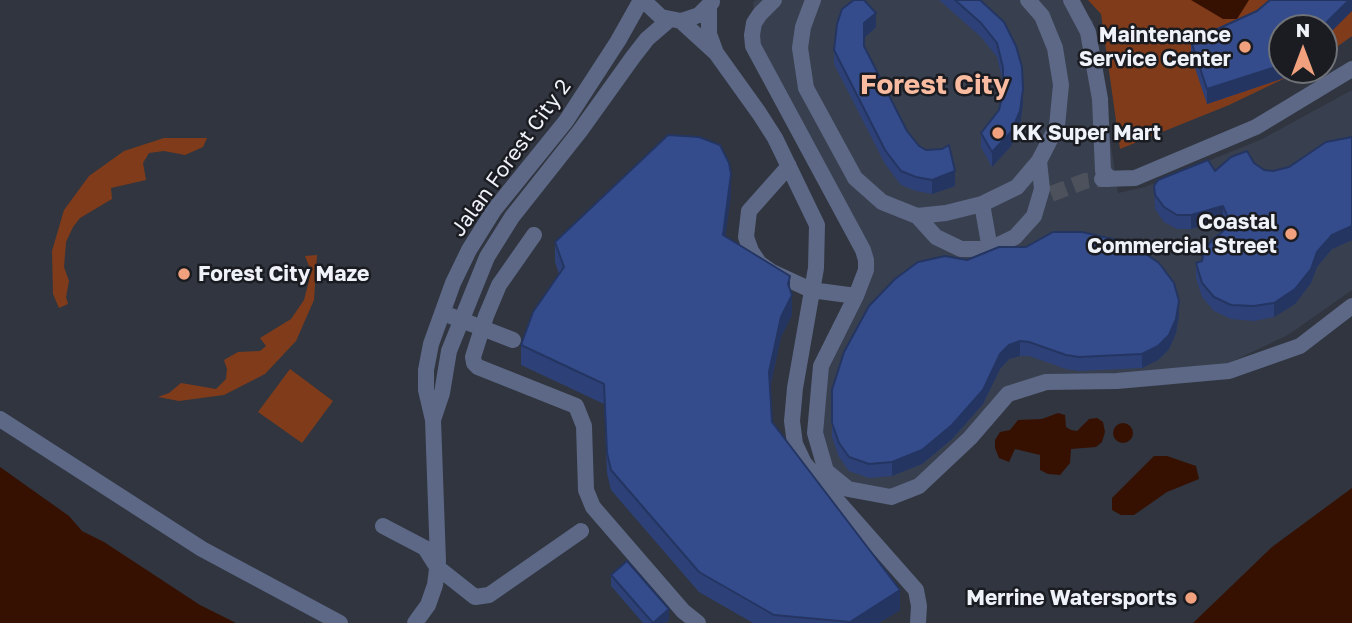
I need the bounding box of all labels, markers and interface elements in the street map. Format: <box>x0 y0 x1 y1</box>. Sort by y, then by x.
north arrow <box>1268 14 1338 84</box>
text: N <box>1296 18 1310 41</box>
place label: Maintenance Service Center <box>1079 22 1231 72</box>
marker: Maintenance Service Center <box>1237 39 1253 55</box>
district label: Forest City <box>860 68 1010 102</box>
street label: Jalan Forest City 2 <box>446 75 576 241</box>
place label: KK Super Mart <box>1012 120 1161 146</box>
marker: KK Super Mart <box>990 125 1006 141</box>
place label: Coastal Commercial Street <box>1087 209 1277 259</box>
marker: Coastal Commercial Street <box>1283 226 1299 242</box>
place label: Forest City Maze <box>198 261 369 287</box>
marker: Forest City Maze <box>176 266 192 282</box>
place label: Merrine Watersports <box>966 585 1177 611</box>
marker: Merrine Watersports <box>1183 590 1199 606</box>

